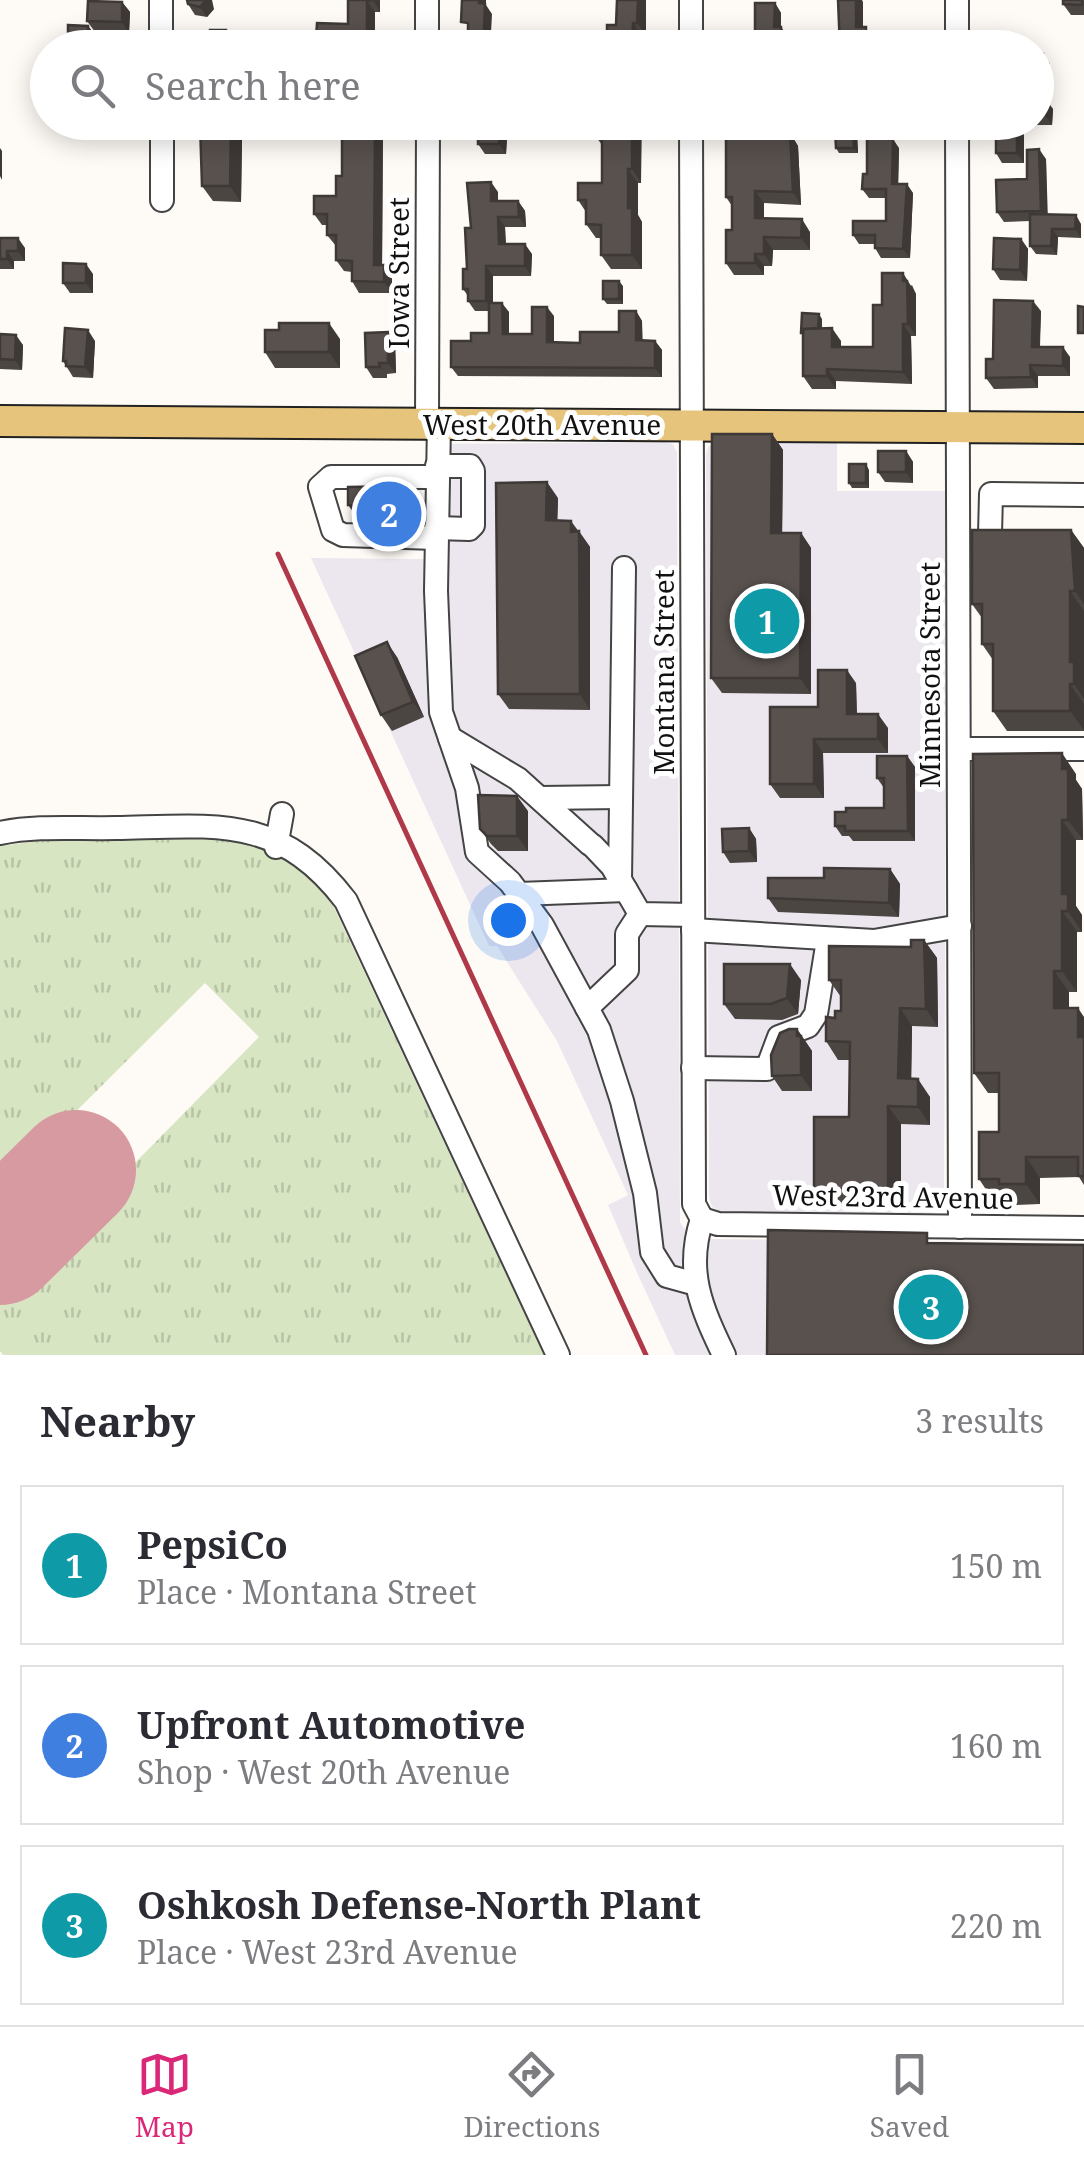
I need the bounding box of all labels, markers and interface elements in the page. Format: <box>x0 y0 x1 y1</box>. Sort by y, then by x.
search box <box>30 30 1054 140</box>
icon: search <box>65 58 120 113</box>
text: Search here <box>145 59 361 111</box>
street label: Iowa Street <box>379 197 417 349</box>
street label: West 20th Avenue <box>423 405 661 443</box>
pin: 2 <box>356 476 422 552</box>
street label: Minnesota Street <box>910 562 948 788</box>
street label: Montana Street <box>644 569 682 775</box>
pin: 1 <box>734 584 800 658</box>
your location <box>483 895 534 946</box>
street label: West 23rd Avenue <box>772 1175 1014 1217</box>
pin: 3 <box>898 1270 964 1344</box>
text: Nearby <box>40 1392 195 1449</box>
text: 3 results <box>915 1399 1044 1442</box>
text: PepsiCo <box>137 1518 288 1570</box>
text: 1 <box>65 1544 84 1587</box>
text: 150 m <box>950 1544 1042 1587</box>
text: Place · Montana Street <box>137 1570 476 1613</box>
text: Upfront Automotive <box>137 1698 525 1750</box>
text: 2 <box>65 1724 84 1767</box>
text: 160 m <box>950 1724 1042 1767</box>
text: Shop · West 20th Avenue <box>137 1750 510 1793</box>
text: Oshkosh Defense-North Plant <box>137 1878 701 1930</box>
text: 3 <box>65 1904 84 1947</box>
text: 220 m <box>950 1904 1042 1947</box>
text: Place · West 23rd Avenue <box>137 1930 518 1973</box>
tab: Map <box>135 2047 194 2145</box>
tab: Directions <box>463 2047 600 2145</box>
tab: Saved <box>870 2047 949 2145</box>

